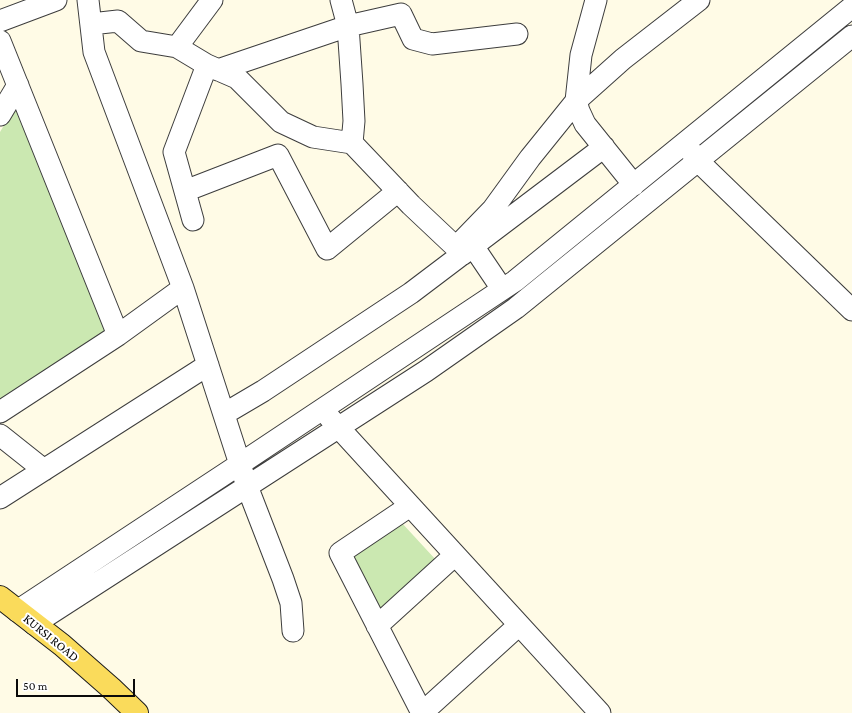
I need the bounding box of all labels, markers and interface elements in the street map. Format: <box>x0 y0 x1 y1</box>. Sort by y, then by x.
street label: KURSI ROAD <box>20 611 82 665</box>
scale bar <box>18 671 137 697</box>
text: 50 m <box>23 679 47 693</box>

